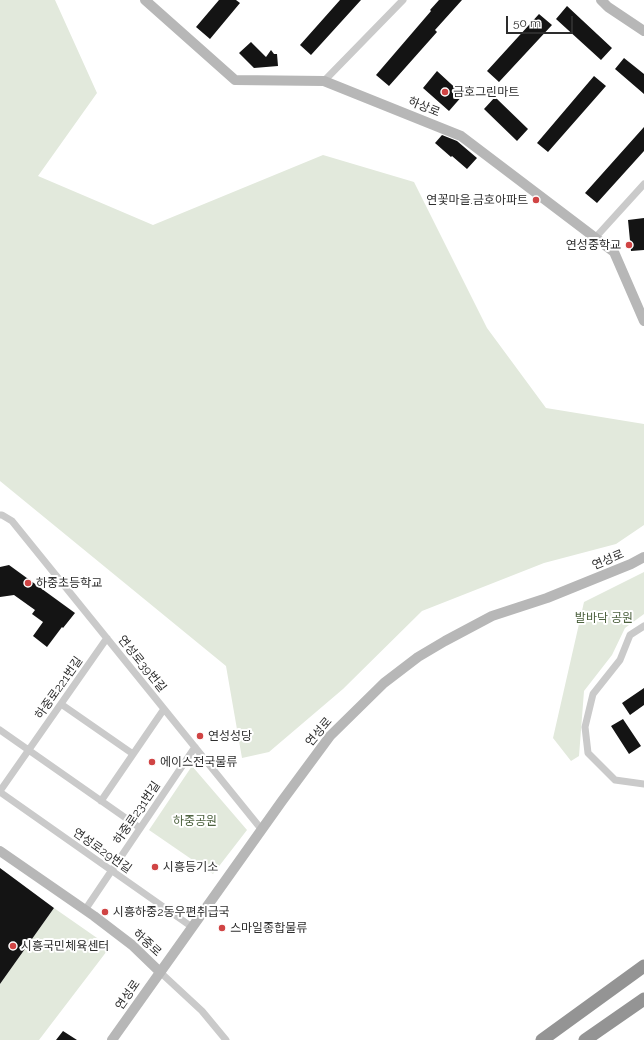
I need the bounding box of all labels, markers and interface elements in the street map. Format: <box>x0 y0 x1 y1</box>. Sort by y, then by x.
scale bar <box>508 8 575 34</box>
text: 50 m <box>513 16 541 30</box>
place label: 금호그린마트 <box>453 85 519 99</box>
marker: 금호그린마트 <box>440 87 450 97</box>
street label: 하상로 <box>406 94 442 120</box>
place label: 연꽃마을.금호아파트 <box>426 193 528 207</box>
marker: 연꽃마을.금호아파트 <box>531 195 541 205</box>
place label: 연성중학교 <box>566 238 621 252</box>
marker: 연성중학교 <box>624 240 634 250</box>
street label: 연성로 <box>590 547 626 573</box>
place label: 하중초등학교 <box>36 576 102 590</box>
marker: 하중초등학교 <box>23 578 33 588</box>
park label: 발바닥 공원 <box>575 611 633 625</box>
street label: 연성로39번길 <box>115 633 169 695</box>
street label: 하중로221번길 <box>32 654 86 722</box>
street label: 연성로 <box>303 715 335 749</box>
place label: 연성성당 <box>208 729 252 743</box>
marker: 연성성당 <box>195 731 205 741</box>
place label: 에이스전국물류 <box>160 755 237 769</box>
marker: 에이스전국물류 <box>147 757 157 767</box>
street label: 하중로231번길 <box>111 779 163 847</box>
park label: 하중공원 <box>173 814 217 828</box>
street label: 연성로29번길 <box>70 825 134 877</box>
place label: 시흥등기소 <box>163 860 218 874</box>
marker: 시흥등기소 <box>150 862 160 872</box>
place label: 시흥하중2동우편취급국 <box>113 905 230 919</box>
marker: 시흥하중2동우편취급국 <box>100 907 110 917</box>
place label: 스마일종합물류 <box>230 921 307 935</box>
marker: 스마일종합물류 <box>217 923 227 933</box>
street label: 하중로 <box>130 927 164 959</box>
place label: 시흥국민체육센터 <box>21 939 109 953</box>
marker: 시흥국민체육센터 <box>8 941 18 951</box>
street label: 연성로 <box>113 977 143 1013</box>

